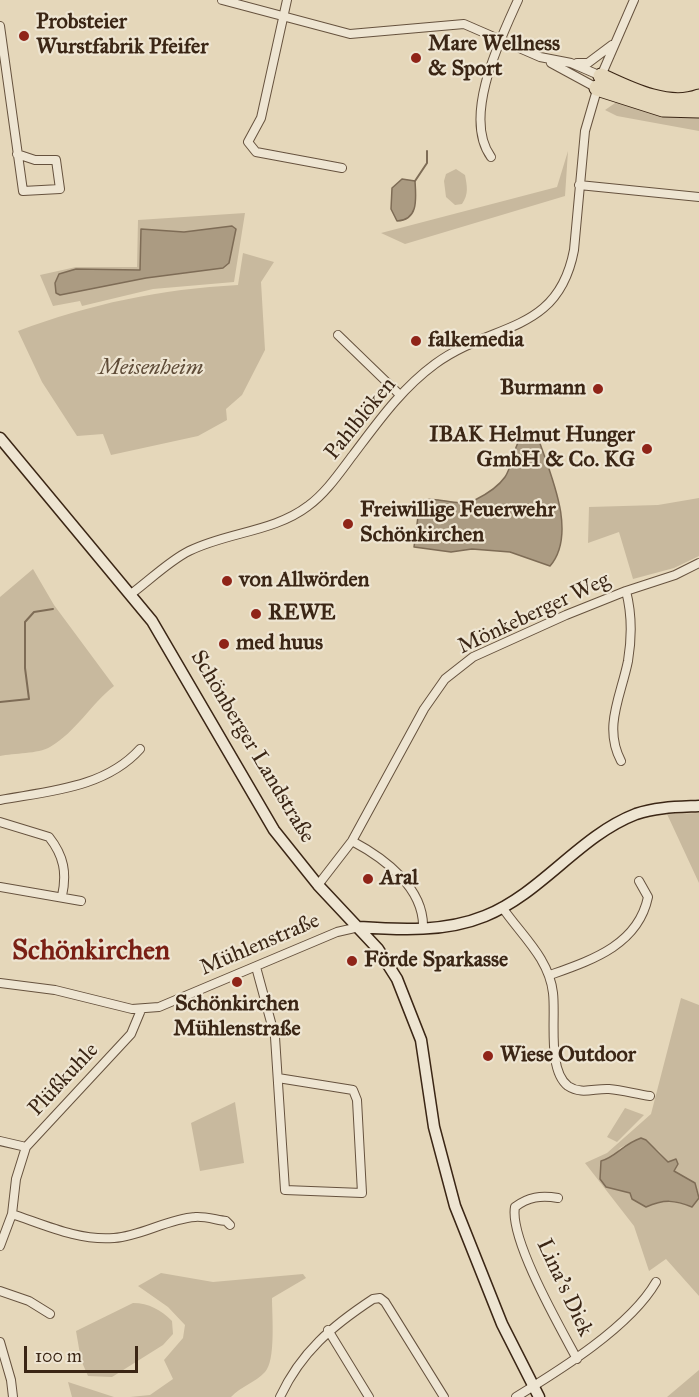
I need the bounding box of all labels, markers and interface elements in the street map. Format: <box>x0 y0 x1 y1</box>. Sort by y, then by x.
place label: Probsteier Wurstfabrik Pfeifer <box>36 10 208 62</box>
marker: Probsteier Wurstfabrik Pfeifer <box>17 29 31 43</box>
place label: Mare Wellness & Sport <box>428 32 560 84</box>
marker: Mare Wellness & Sport <box>409 51 423 65</box>
place label: falkemedia <box>428 328 524 354</box>
marker: falkemedia <box>409 334 423 348</box>
park label: Meisenheim <box>99 356 203 382</box>
street label: Pahlblöken <box>320 372 402 466</box>
place label: Burmann <box>500 376 586 402</box>
marker: Burmann <box>591 382 605 396</box>
place label: IBAK Helmut Hunger GmbH & Co. KG <box>429 423 635 475</box>
marker: IBAK Helmut Hunger GmbH & Co. KG <box>640 442 654 456</box>
place label: Freiwillige Feuerwehr Schönkirchen <box>360 498 556 550</box>
marker: Freiwillige Feuerwehr Schönkirchen <box>341 517 355 531</box>
street label: Mönkeberger Weg <box>454 567 614 661</box>
place label: von Allwörden <box>239 568 369 594</box>
marker: von Allwörden <box>220 574 234 588</box>
place label: REWE <box>268 601 336 627</box>
marker: REWE <box>249 607 263 621</box>
place label: med huus <box>236 631 323 657</box>
marker: med huus <box>217 637 231 651</box>
street label: Schönberger Landstraße <box>184 646 320 848</box>
place label: Aral <box>380 866 418 892</box>
marker: Aral <box>361 872 375 886</box>
street label: Mühlenstraße <box>196 908 324 982</box>
district label: Schönkirchen <box>12 935 170 969</box>
place label: Förde Sparkasse <box>364 948 508 974</box>
marker: Förde Sparkasse <box>345 954 359 968</box>
marker: Schönkirchen Mühlenstraße <box>230 975 244 989</box>
place label: Schönkirchen Mühlenstraße <box>173 992 301 1044</box>
street label: Plüßkuhle <box>23 1038 105 1122</box>
place label: Wiese Outdoor <box>500 1043 636 1069</box>
marker: Wiese Outdoor <box>481 1049 495 1063</box>
street label: Lina's Diek <box>530 1235 598 1341</box>
scale bar <box>27 1334 141 1372</box>
text: 100 m <box>35 1345 82 1367</box>

